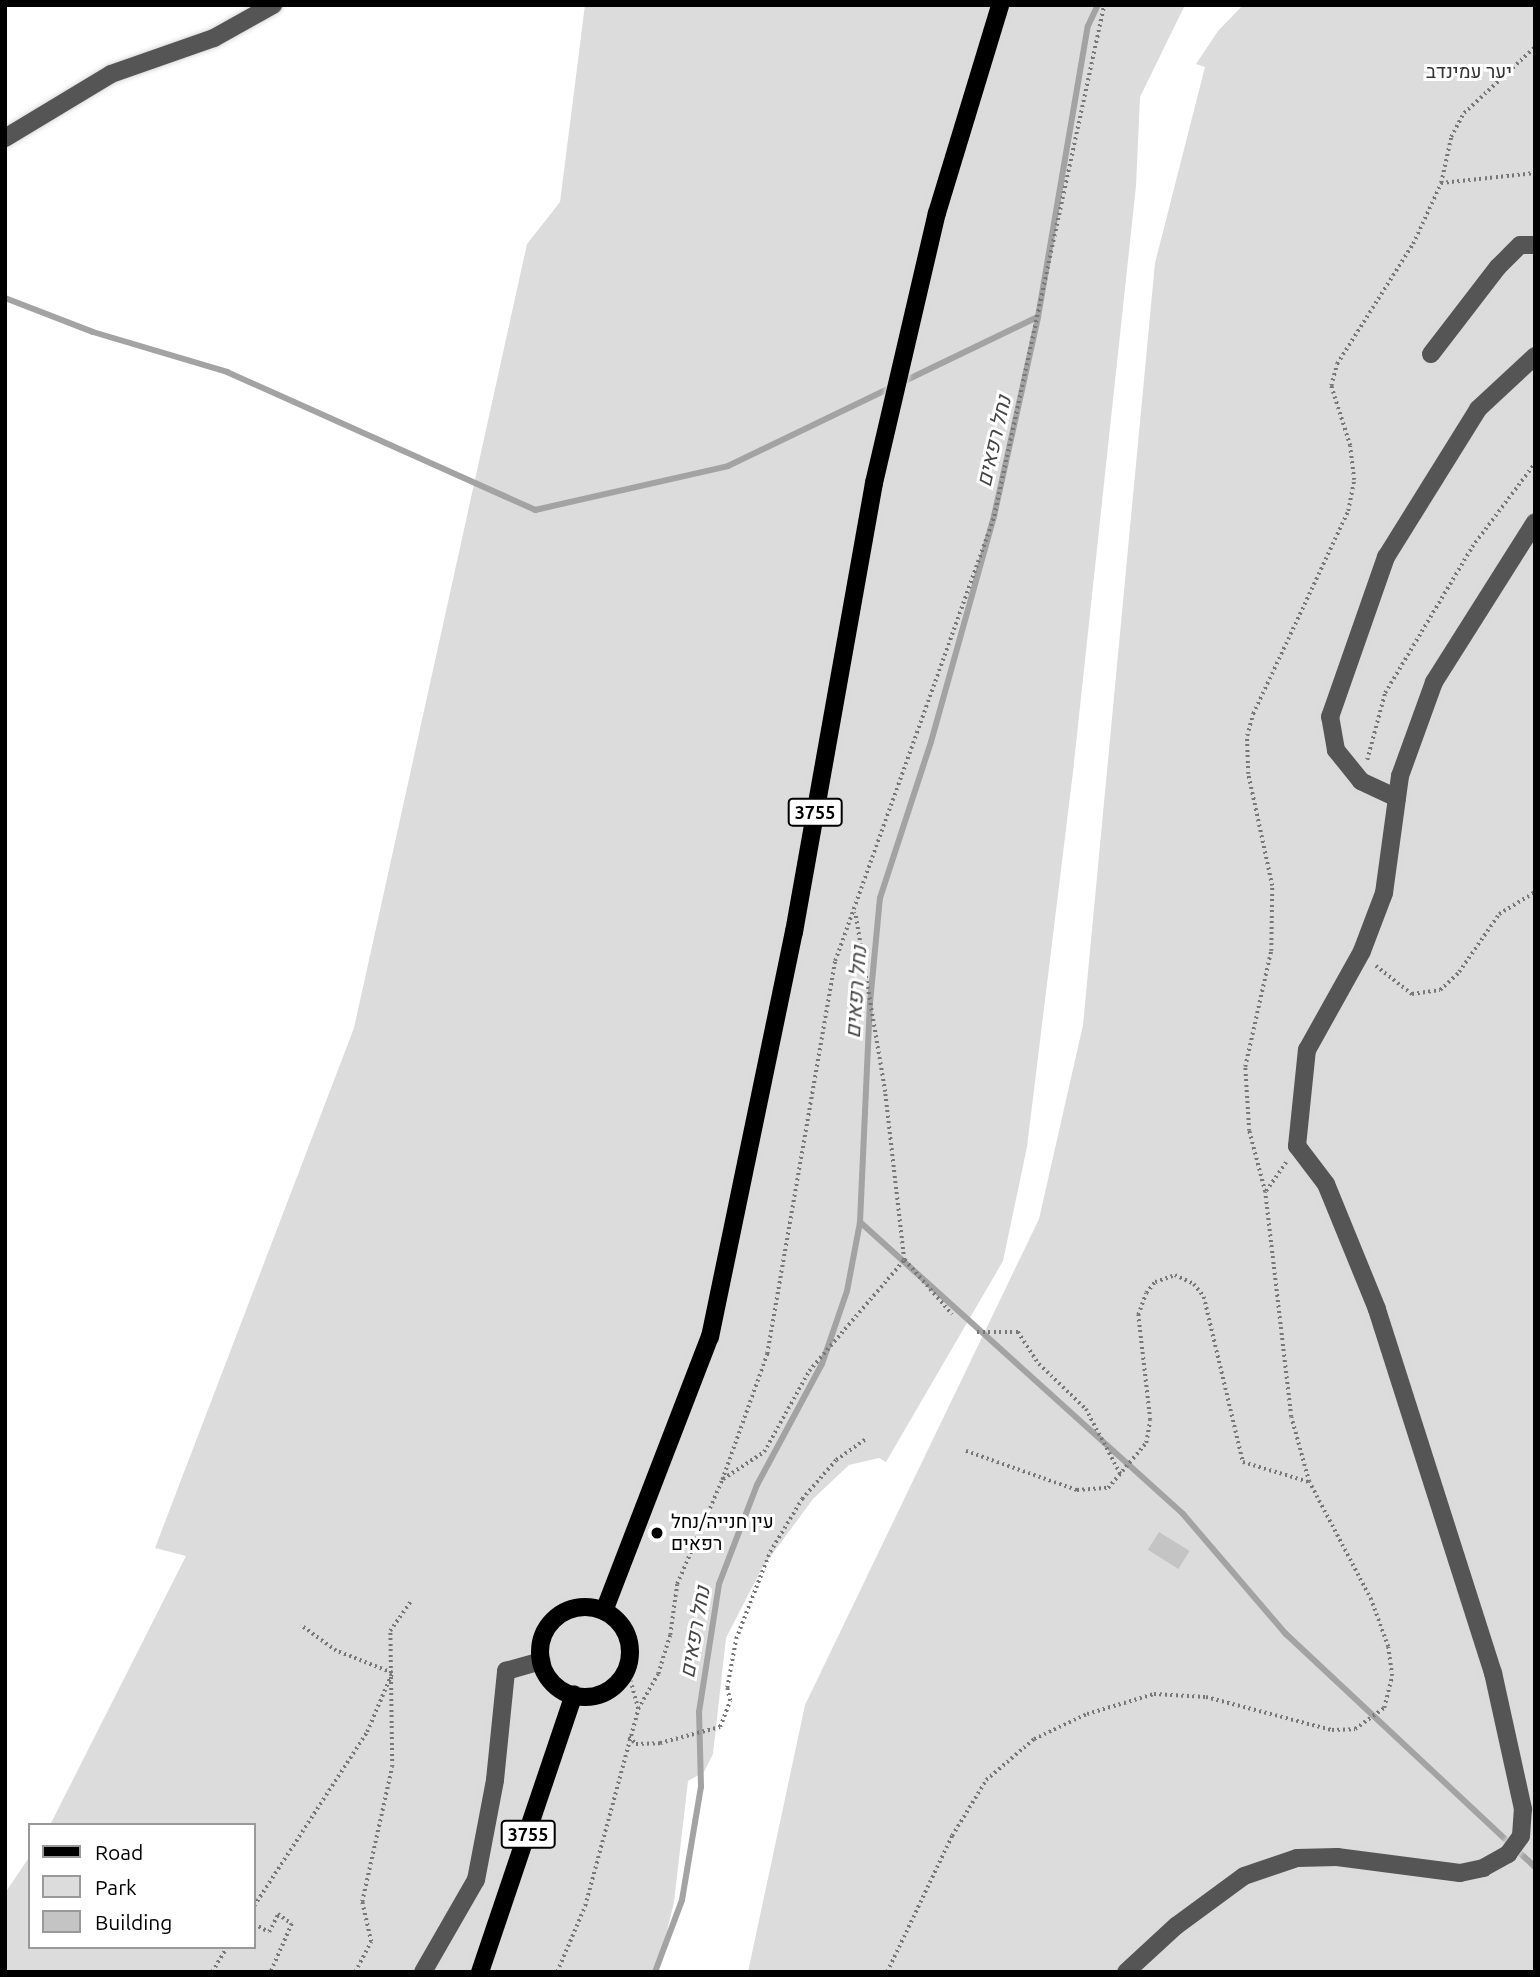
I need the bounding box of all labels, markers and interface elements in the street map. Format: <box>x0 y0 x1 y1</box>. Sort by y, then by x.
park label: יער עמינדב <box>1426 61 1512 83</box>
water label: נחל רפאים <box>970 393 1016 489</box>
road number: 3755 <box>787 798 843 826</box>
water label: נחל רפאים <box>839 945 871 1039</box>
place label: עין חנייה/נחל רפאים <box>671 1511 774 1555</box>
marker: עין חנייה/נחל רפאים <box>649 1525 665 1541</box>
water label: נחל רפאים <box>674 1584 714 1680</box>
road number: 3755 <box>500 1820 556 1848</box>
legend <box>28 1823 256 1949</box>
text: Road <box>95 1840 143 1864</box>
text: Park <box>95 1875 137 1899</box>
text: Building <box>95 1910 172 1934</box>

